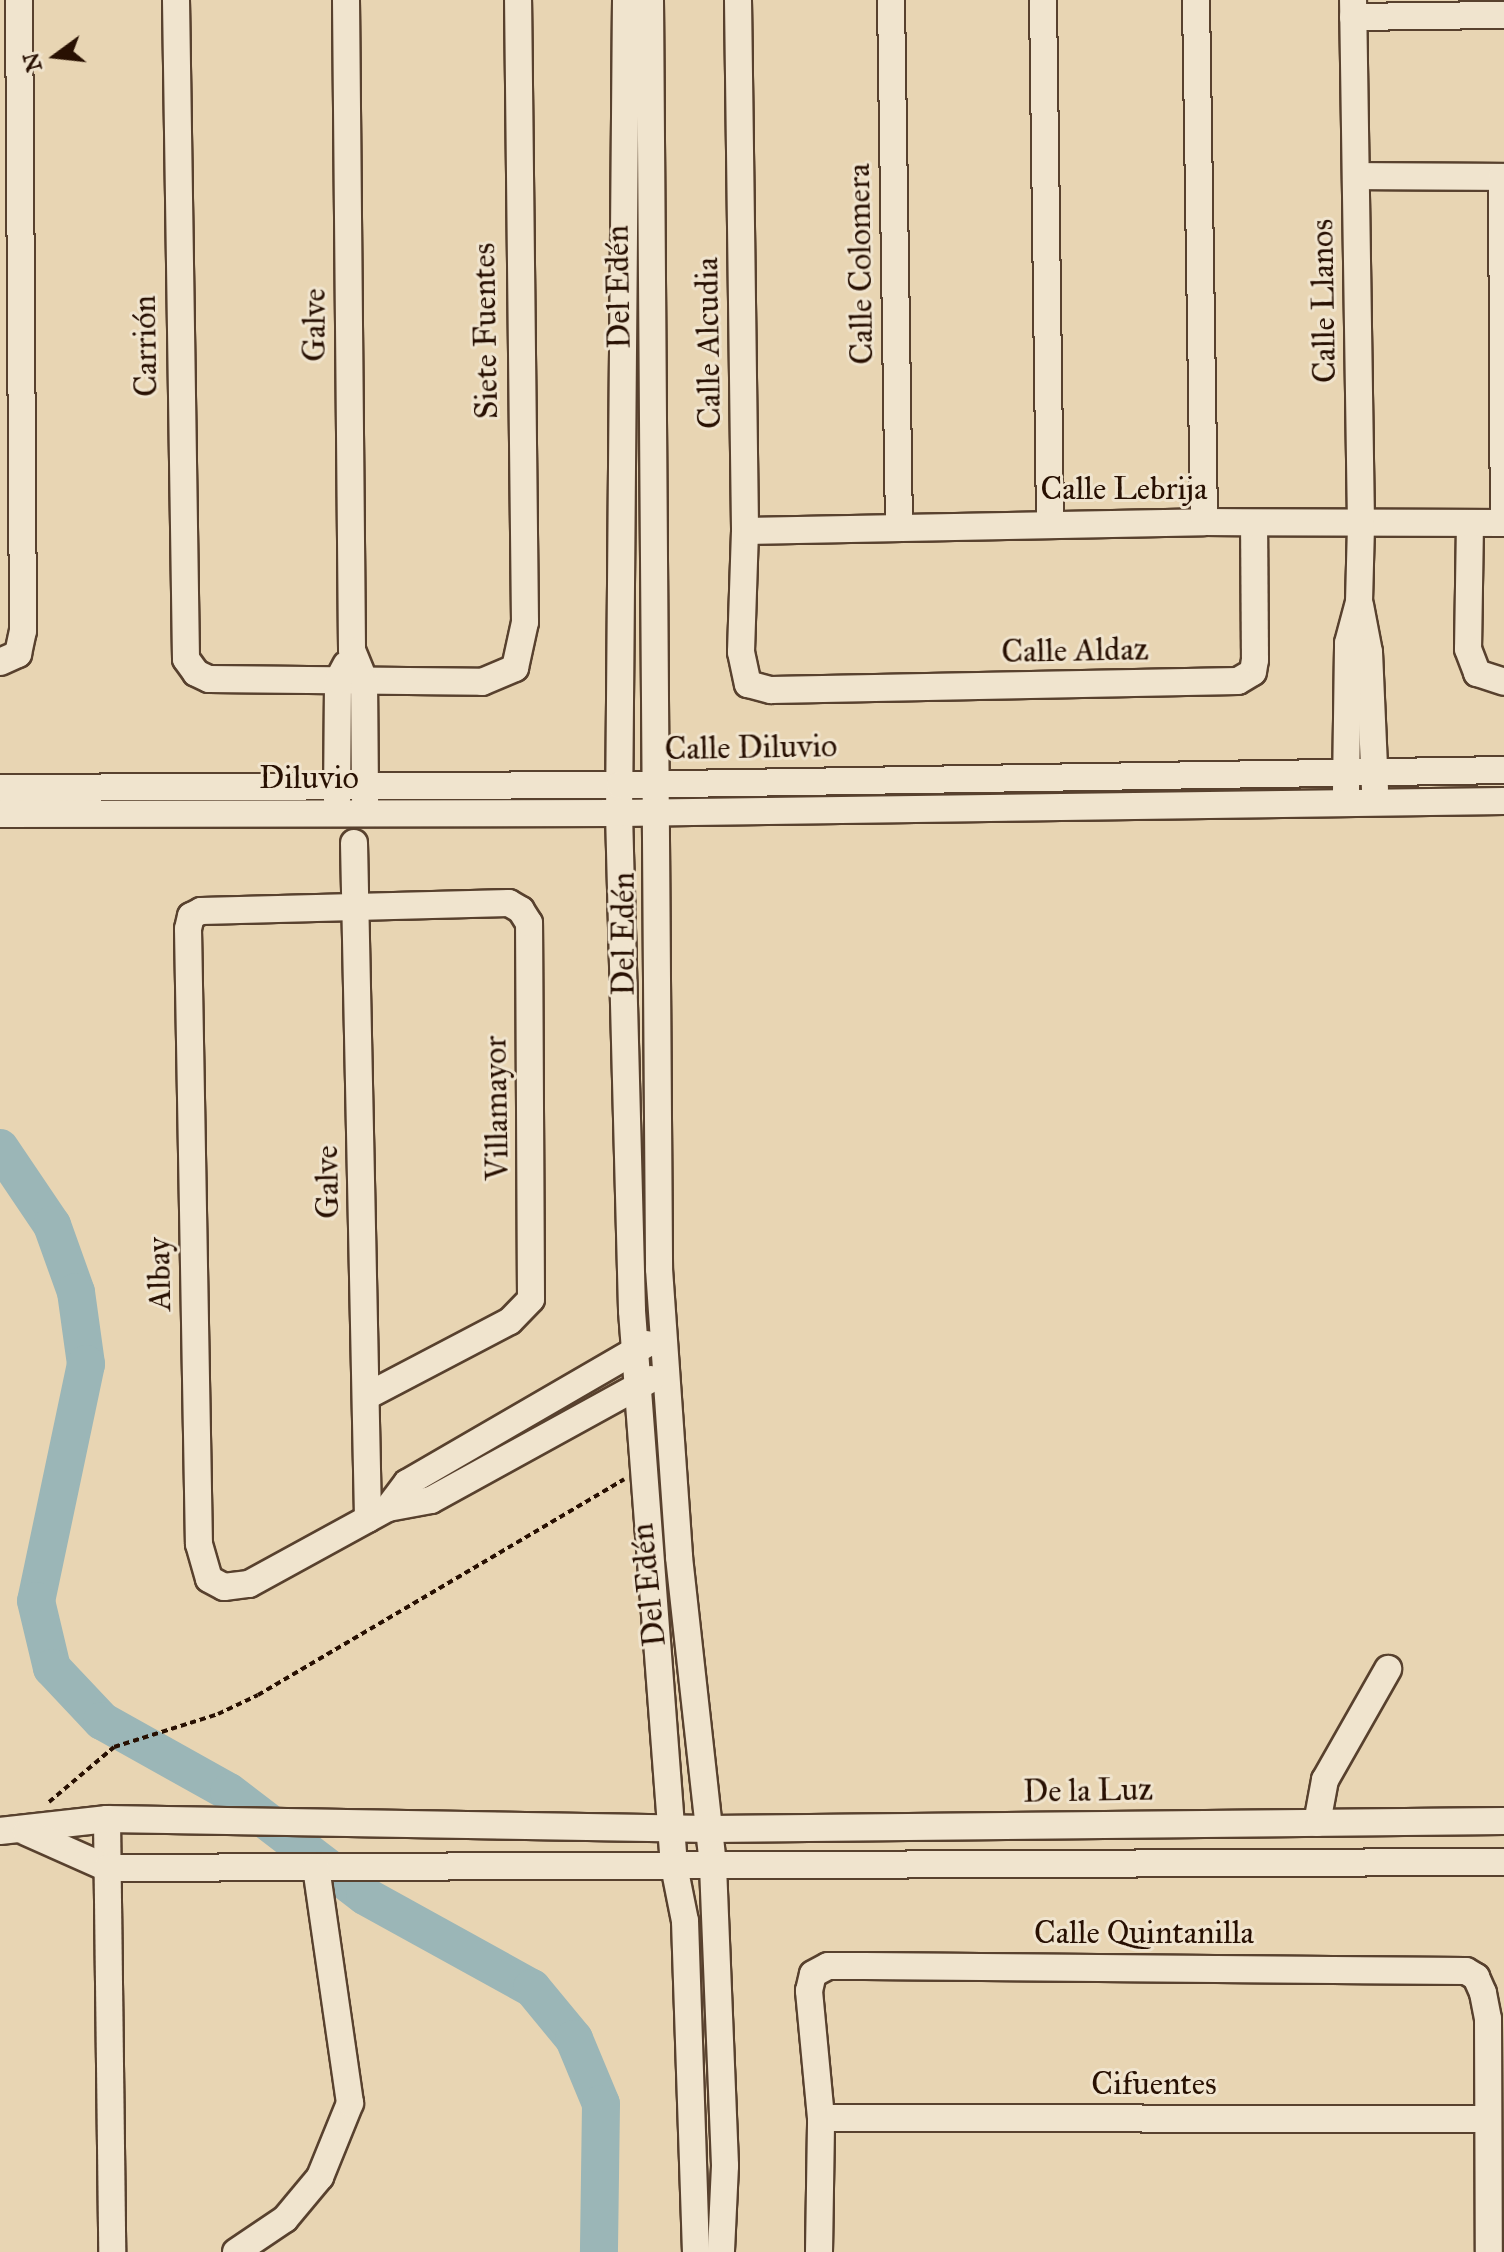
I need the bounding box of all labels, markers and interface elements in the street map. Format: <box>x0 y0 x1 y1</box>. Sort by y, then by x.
north arrow <box>16 16 96 96</box>
text: N <box>17 50 48 75</box>
street label: Calle Colomera <box>840 163 882 365</box>
street label: Calle Llanos <box>1303 219 1345 383</box>
street label: Del Edén <box>599 225 639 349</box>
street label: Siete Fuentes <box>465 242 507 420</box>
street label: Calle Alcudia <box>688 257 730 429</box>
street label: Galve <box>296 288 334 362</box>
street label: Carrión <box>126 295 166 397</box>
street label: Calle Lebrija <box>1040 470 1208 508</box>
street label: Calle Aldaz <box>1001 631 1149 671</box>
street label: Calle Diluvio <box>664 727 838 769</box>
street label: Diluvio <box>259 759 359 797</box>
street label: Del Edén <box>605 872 643 996</box>
street label: Villamayor <box>477 1035 517 1181</box>
street label: Galve <box>308 1145 348 1219</box>
street label: Albay <box>140 1237 180 1311</box>
street label: Del Edén <box>623 1521 675 1649</box>
street label: De la Luz <box>1023 1771 1153 1811</box>
street label: Calle Quintanilla <box>1034 1914 1254 1952</box>
street label: Cifuentes <box>1091 2065 1217 2103</box>

